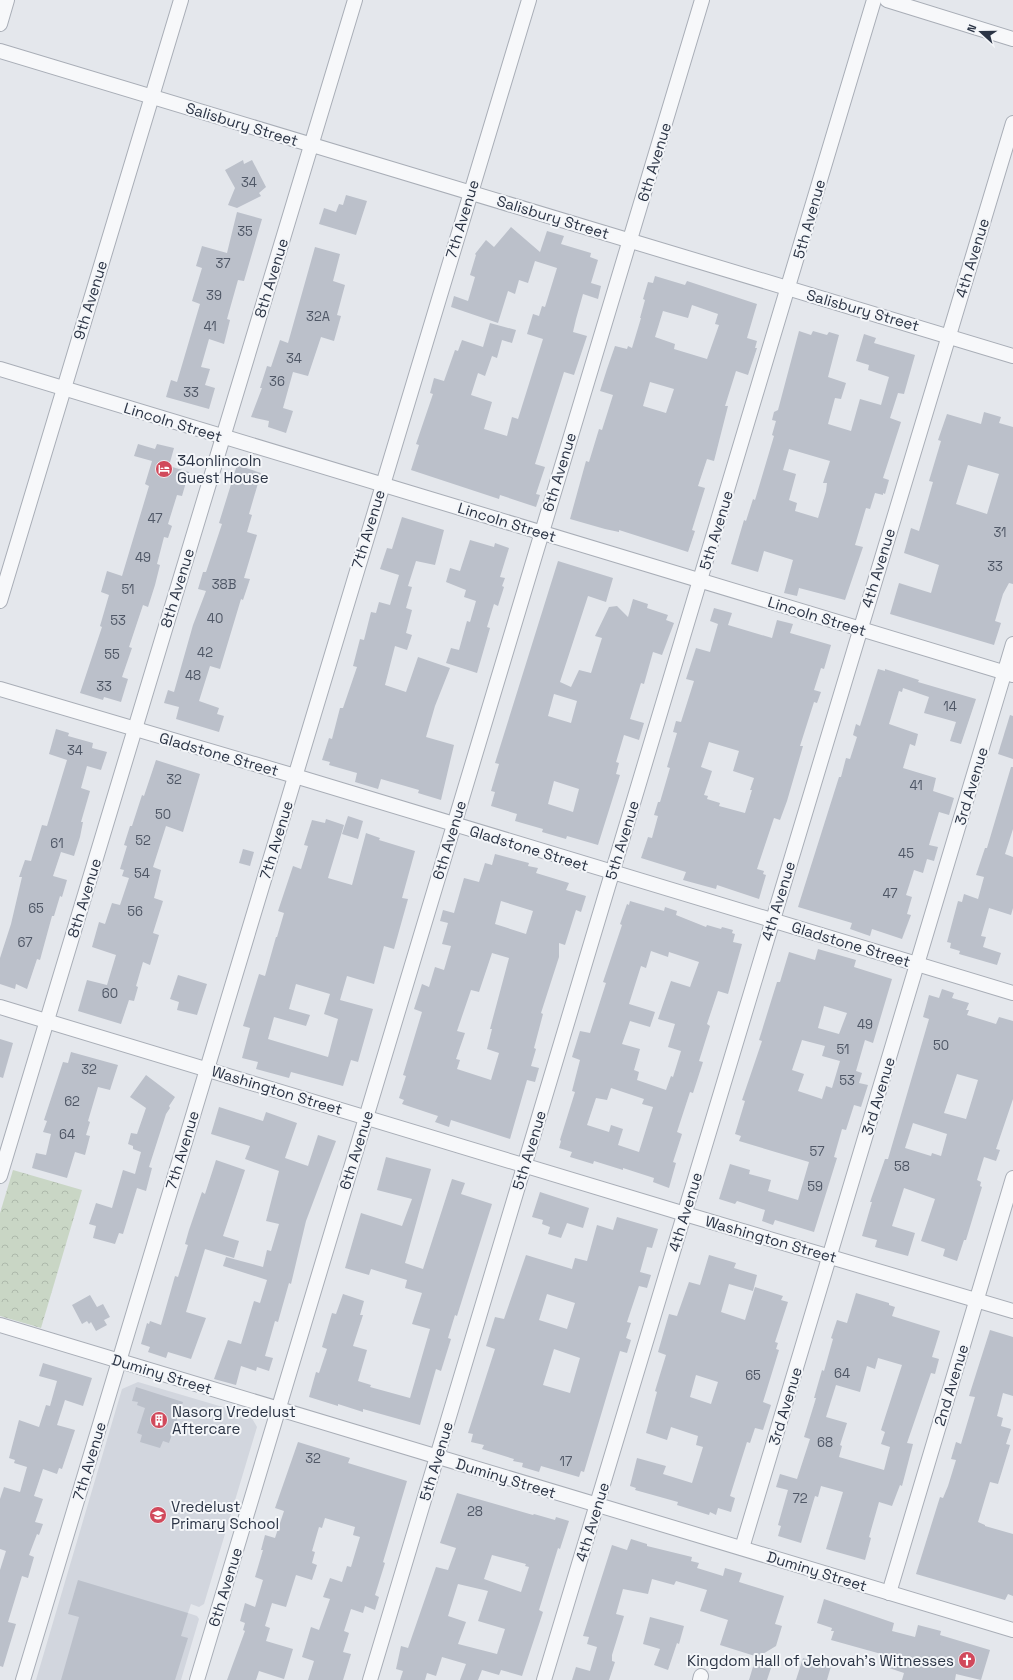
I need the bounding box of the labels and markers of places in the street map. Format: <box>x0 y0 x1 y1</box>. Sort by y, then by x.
place label: 34onlincoln Guest House <box>177 451 269 487</box>
hotel icon: 34onlincoln Guest House <box>154 459 174 479</box>
place label: Nasorg Vredelust Aftercare <box>172 1402 296 1438</box>
building icon: Nasorg Vredelust Aftercare <box>149 1410 169 1430</box>
place label: Vredelust Primary School <box>171 1497 279 1533</box>
school or university icon: Vredelust Primary School <box>148 1505 168 1525</box>
church icon: Kingdom Hall of Jehovah's Witnesses <box>957 1650 977 1670</box>
place label: Kingdom Hall of Jehovah's Witnesses <box>687 1651 954 1670</box>

